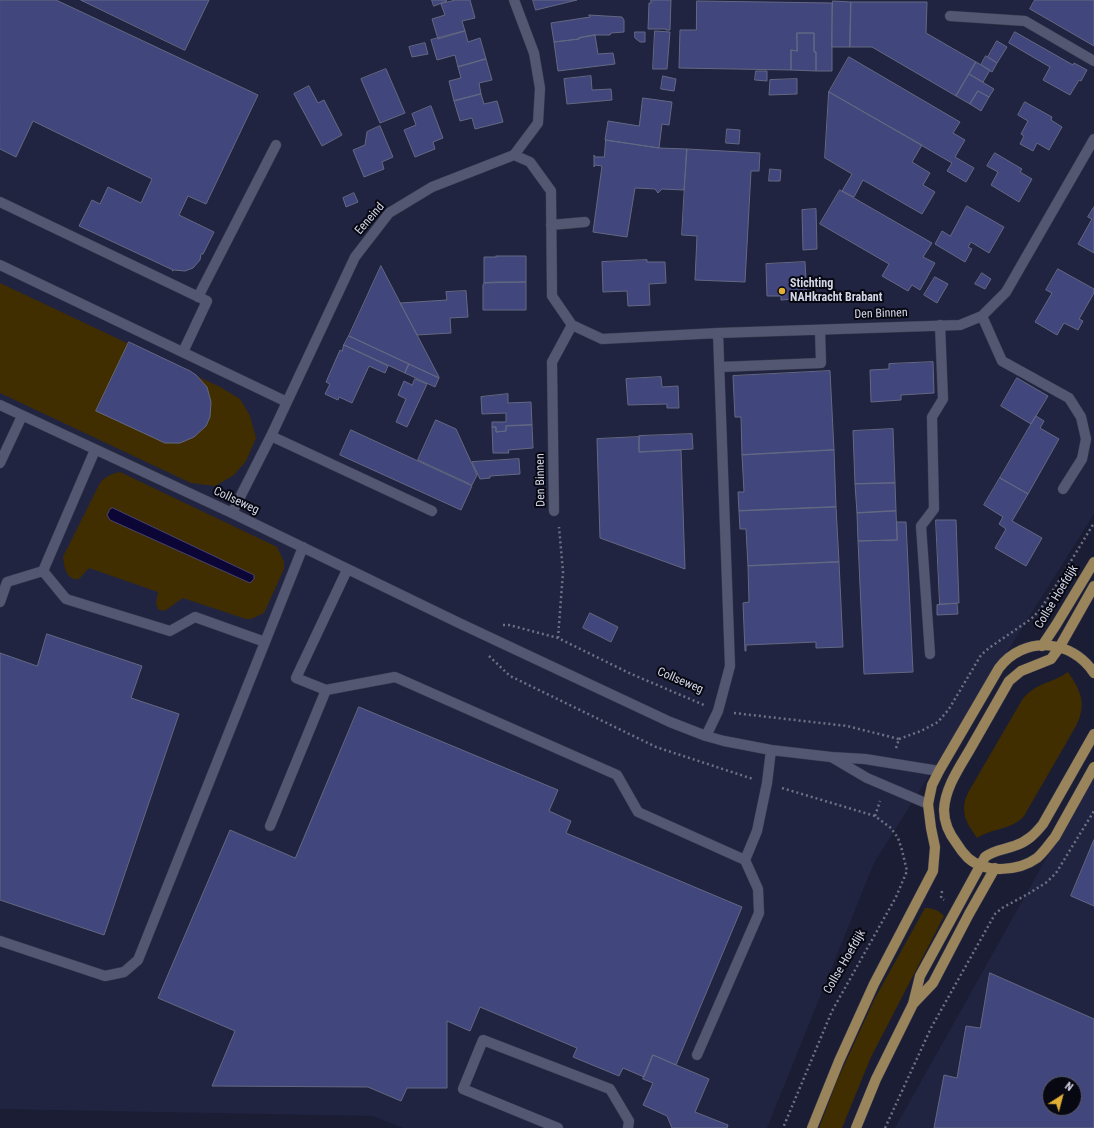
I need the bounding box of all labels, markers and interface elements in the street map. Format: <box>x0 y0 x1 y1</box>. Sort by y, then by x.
street label: Eeneind <box>352 200 388 238</box>
place label: Stichting NAHkracht Brabant <box>790 277 882 305</box>
marker: Stichting NAHkracht Brabant <box>777 286 787 296</box>
street label: Den Binnen <box>854 306 908 322</box>
street label: Den Binnen <box>533 453 549 507</box>
street label: Collseweg <box>211 484 261 518</box>
street label: Collse Hoefdijk <box>1032 563 1082 631</box>
street label: Collseweg <box>655 665 705 697</box>
street label: Collse Hoefdijk <box>821 927 869 997</box>
north arrow <box>1042 1076 1082 1116</box>
text: N <box>1062 1079 1075 1094</box>

